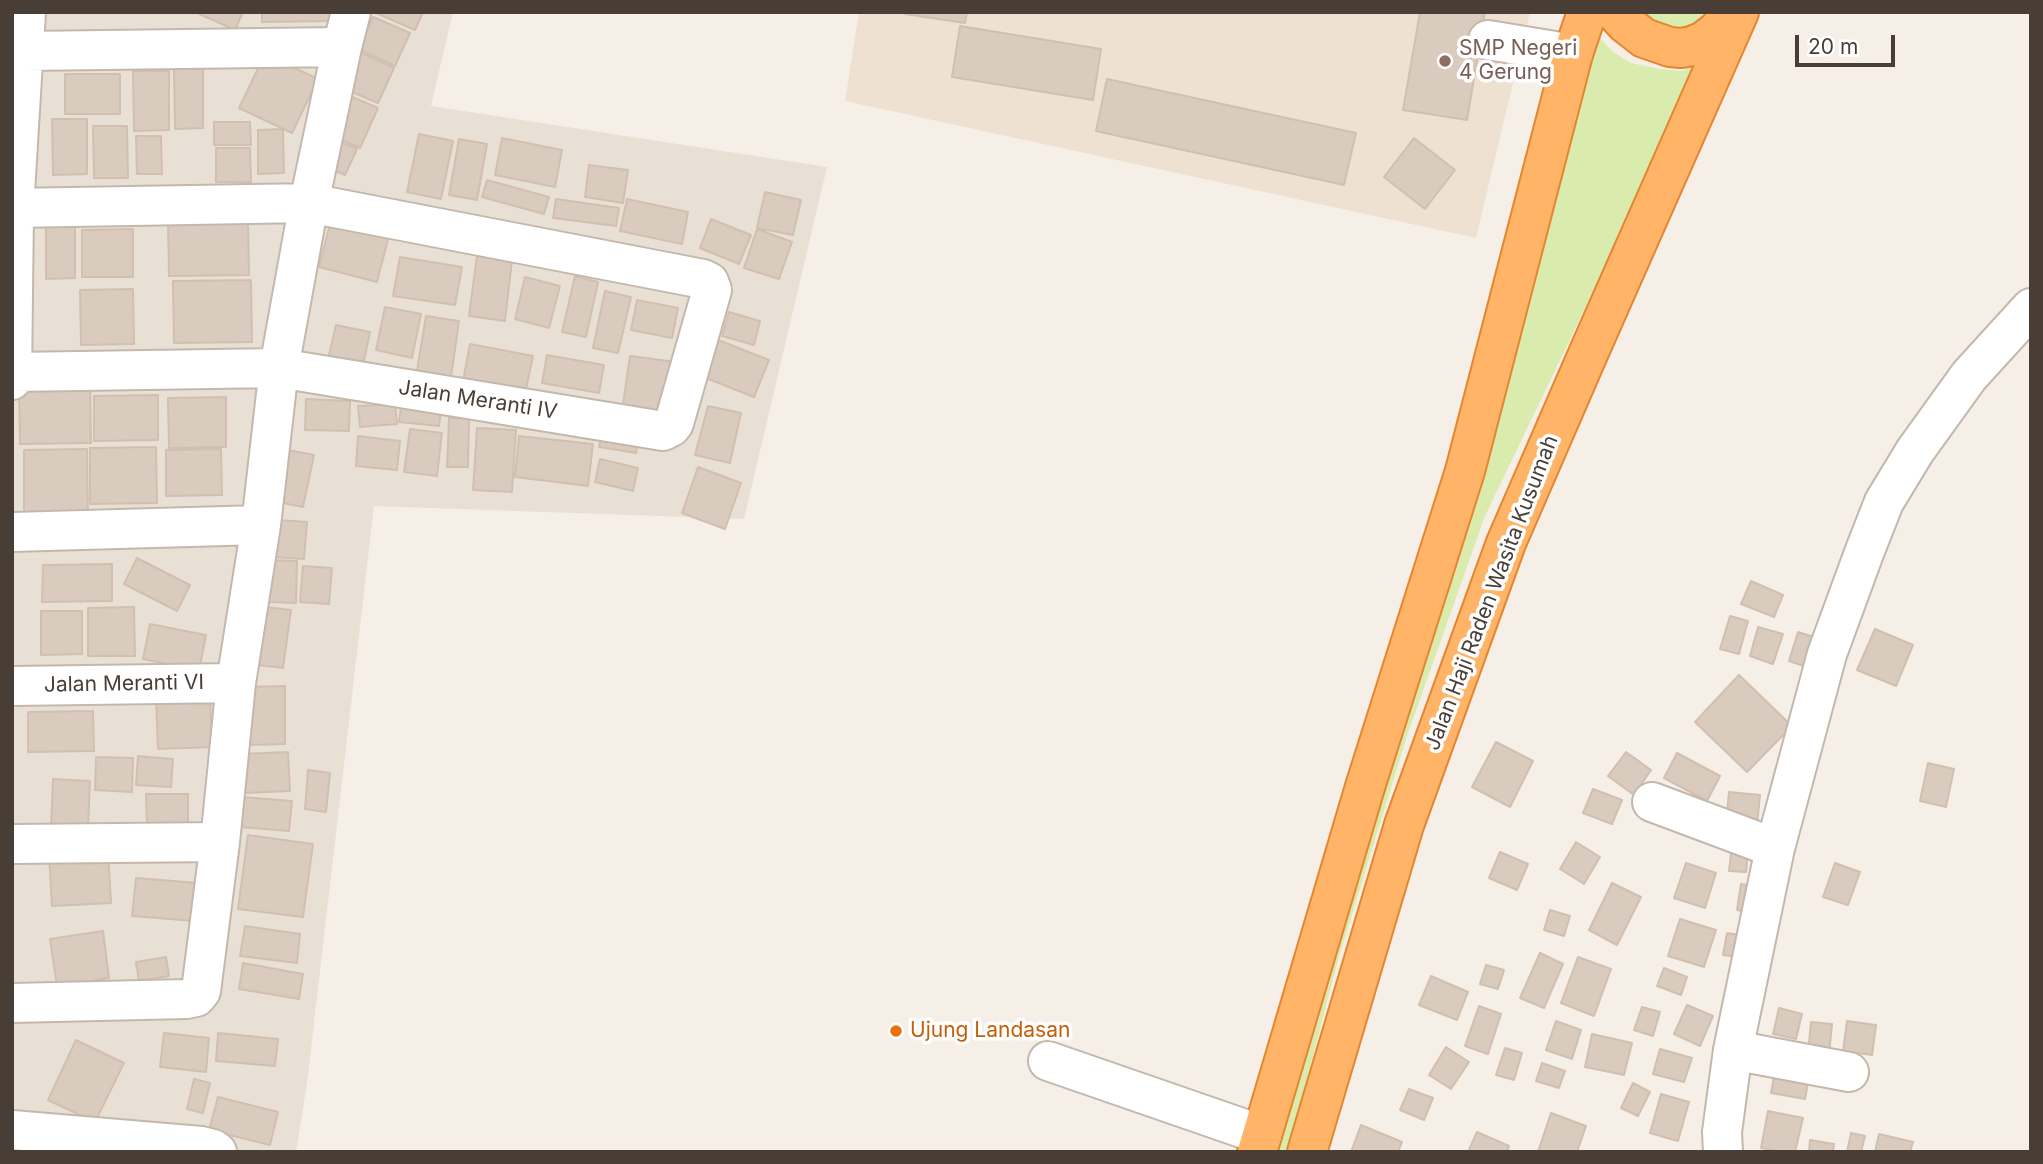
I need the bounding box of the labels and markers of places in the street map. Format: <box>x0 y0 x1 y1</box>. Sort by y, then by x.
place label: SMP Negeri 4 Gerung <box>1459 36 1577 86</box>
marker: SMP Negeri 4 Gerung <box>1437 53 1453 69</box>
place label: Ujung Landasan <box>910 1018 1070 1044</box>
marker: Ujung Landasan <box>888 1023 904 1039</box>

